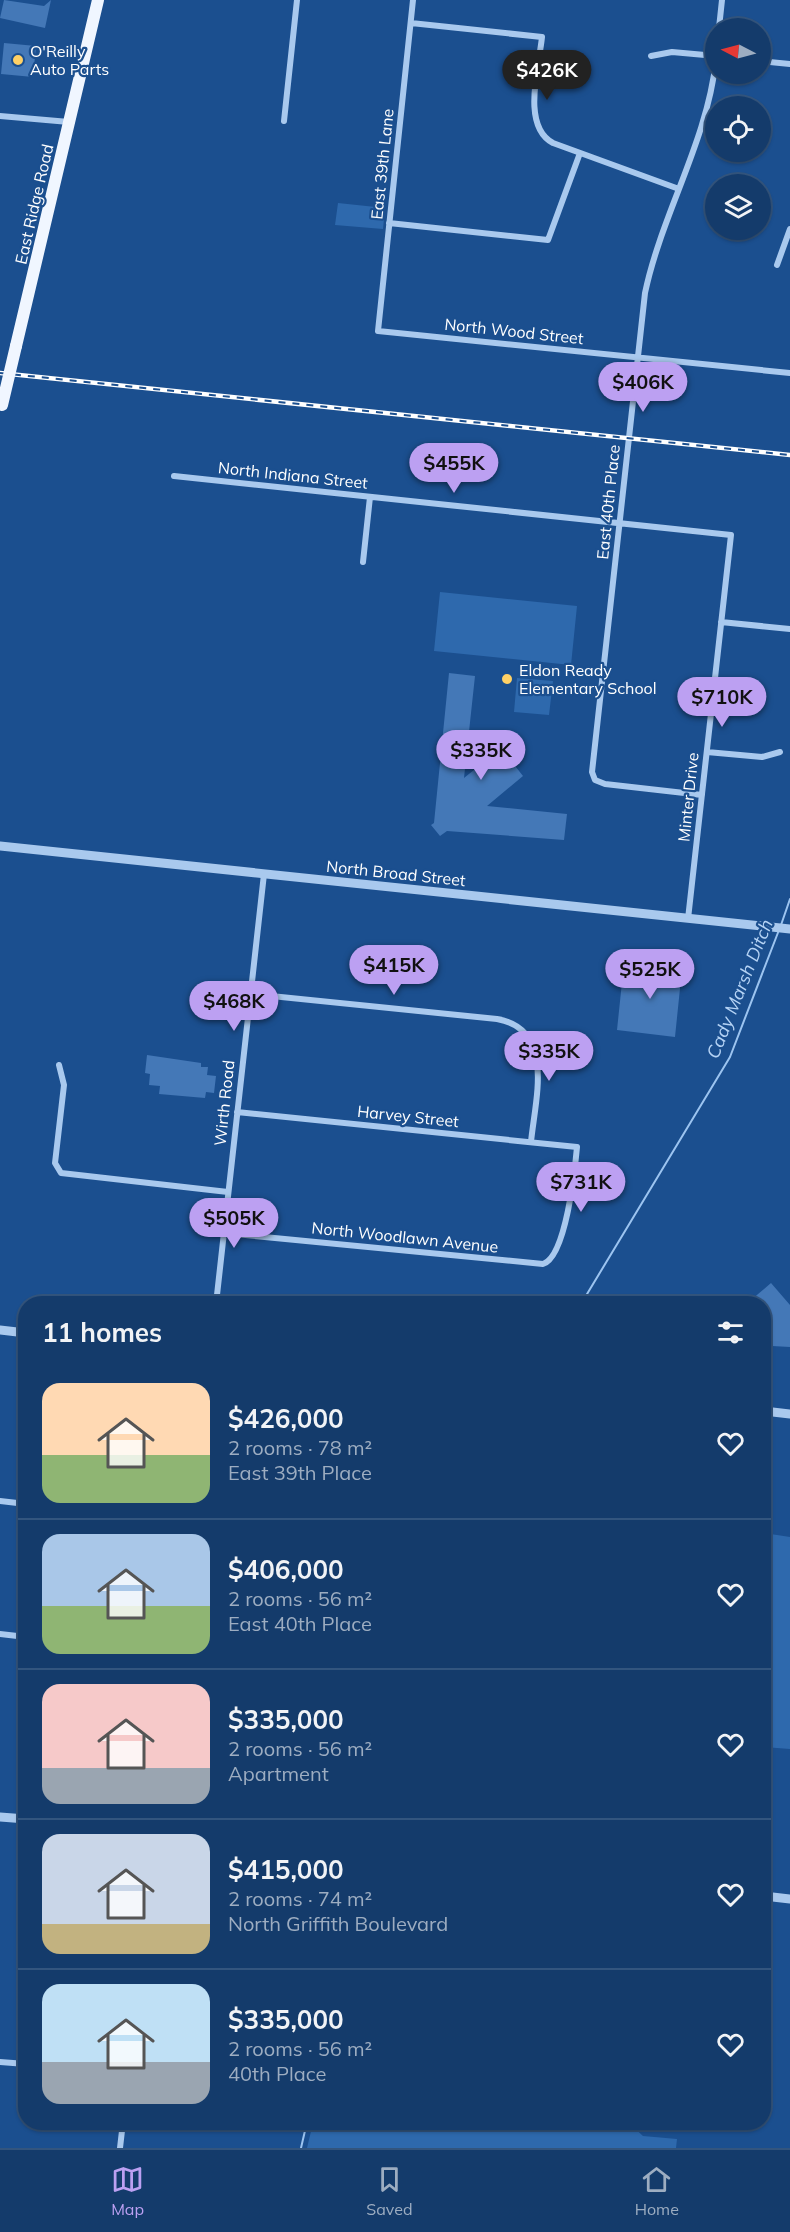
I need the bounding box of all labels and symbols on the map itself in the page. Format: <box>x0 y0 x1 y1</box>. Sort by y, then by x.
north arrow <box>705 18 771 84</box>
place label: O'Reilly Auto Parts <box>30 41 109 79</box>
pin: $426K <box>505 50 589 101</box>
marker: O'Reilly Auto Parts <box>11 53 25 67</box>
street label: East 39th Lane <box>366 108 398 220</box>
street label: East Ridge Road <box>10 142 58 266</box>
street label: North Wood Street <box>444 314 585 348</box>
pin: $406K <box>601 362 685 413</box>
pin: $455K <box>412 443 496 494</box>
street label: East 40th Place <box>592 444 624 560</box>
street label: North Indiana Street <box>217 457 369 493</box>
place label: Eldon Ready Elementary School <box>519 660 657 698</box>
marker: Eldon Ready Elementary School <box>500 672 514 686</box>
pin: $710K <box>680 677 764 728</box>
pin: $335K <box>439 730 523 781</box>
street label: Minter Drive <box>673 751 703 843</box>
street label: North Broad Street <box>325 856 467 890</box>
water label: Cady Marsh Ditch <box>701 916 778 1062</box>
pin: $415K <box>352 945 436 996</box>
pin: $525K <box>608 949 692 1000</box>
pin: $468K <box>192 981 276 1032</box>
pin: $335K <box>507 1031 591 1082</box>
street label: Wirth Road <box>210 1059 238 1147</box>
street label: Harvey Street <box>356 1101 460 1131</box>
pin: $731K <box>539 1162 623 1213</box>
pin: $505K <box>192 1198 276 1249</box>
street label: North Woodlawn Avenue <box>311 1217 499 1257</box>

